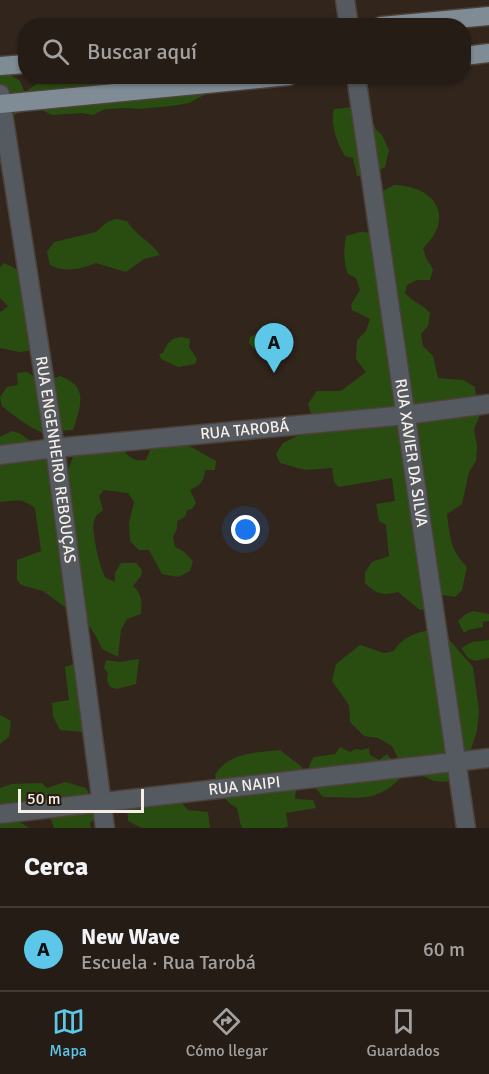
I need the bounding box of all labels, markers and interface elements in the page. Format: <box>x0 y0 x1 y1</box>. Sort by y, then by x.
search box <box>18 18 471 84</box>
icon: search <box>39 35 72 68</box>
text: Buscar aquí <box>87 38 197 65</box>
pin: A <box>254 324 294 373</box>
street label: RUA ENGENHEIRO REBOUÇAS <box>31 355 80 565</box>
street label: RUA XAVIER DA SILVA <box>390 377 432 529</box>
street label: RUA TAROBÁ <box>199 416 290 444</box>
your location <box>231 515 260 544</box>
street label: RUA NAIPI <box>207 772 281 800</box>
scale bar <box>18 786 144 814</box>
text: 50 m <box>27 789 61 809</box>
text: Cerca <box>24 851 88 883</box>
text: New Wave <box>81 923 180 950</box>
text: A <box>37 937 50 962</box>
text: 60 m <box>423 937 465 962</box>
text: Escuela · Rua Tarobá <box>81 950 256 975</box>
tab: Mapa <box>49 1005 87 1061</box>
tab: Cómo llegar <box>186 1005 268 1061</box>
tab: Guardados <box>366 1005 440 1061</box>

